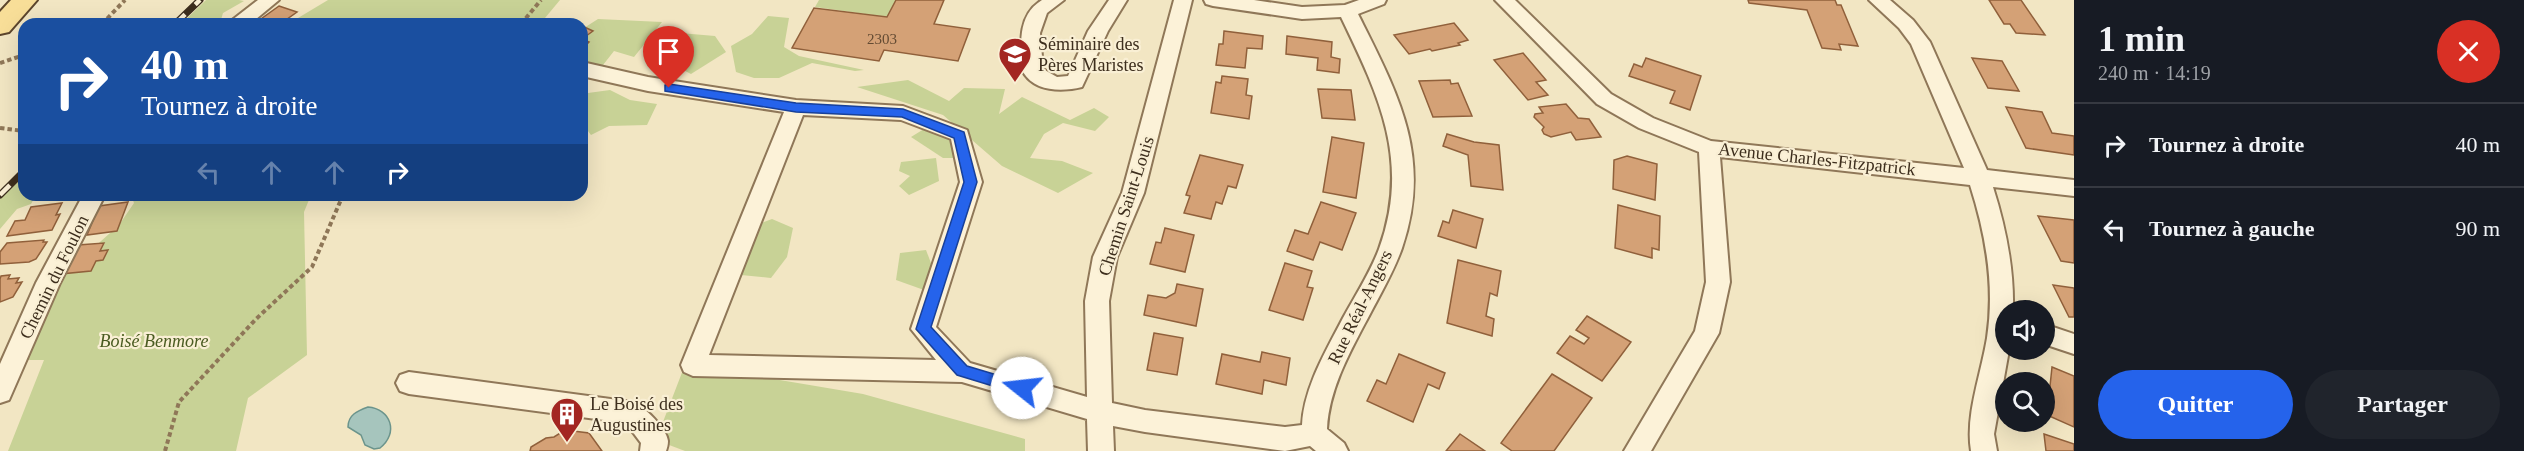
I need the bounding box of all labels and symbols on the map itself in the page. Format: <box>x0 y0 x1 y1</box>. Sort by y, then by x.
pin <box>643 26 694 88</box>
house number: 2303 <box>867 31 897 47</box>
place label: Séminaire des Pères Maristes <box>1038 34 1143 75</box>
school or university icon: Séminaire des Pères Maristes <box>997 36 1033 83</box>
street label: Chemin Saint-Louis <box>1094 134 1158 278</box>
street label: Avenue Charles-Fitzpatrick <box>1717 139 1917 179</box>
street label: Chemin du Foulon <box>15 212 93 342</box>
street label: Rue Réal-Angers <box>1324 247 1396 367</box>
park label: Boisé Benmore <box>100 331 208 351</box>
position arrow <box>990 356 1054 420</box>
place label: Le Boisé des Augustines <box>590 394 683 435</box>
building icon: Le Boisé des Augustines <box>549 396 585 443</box>

